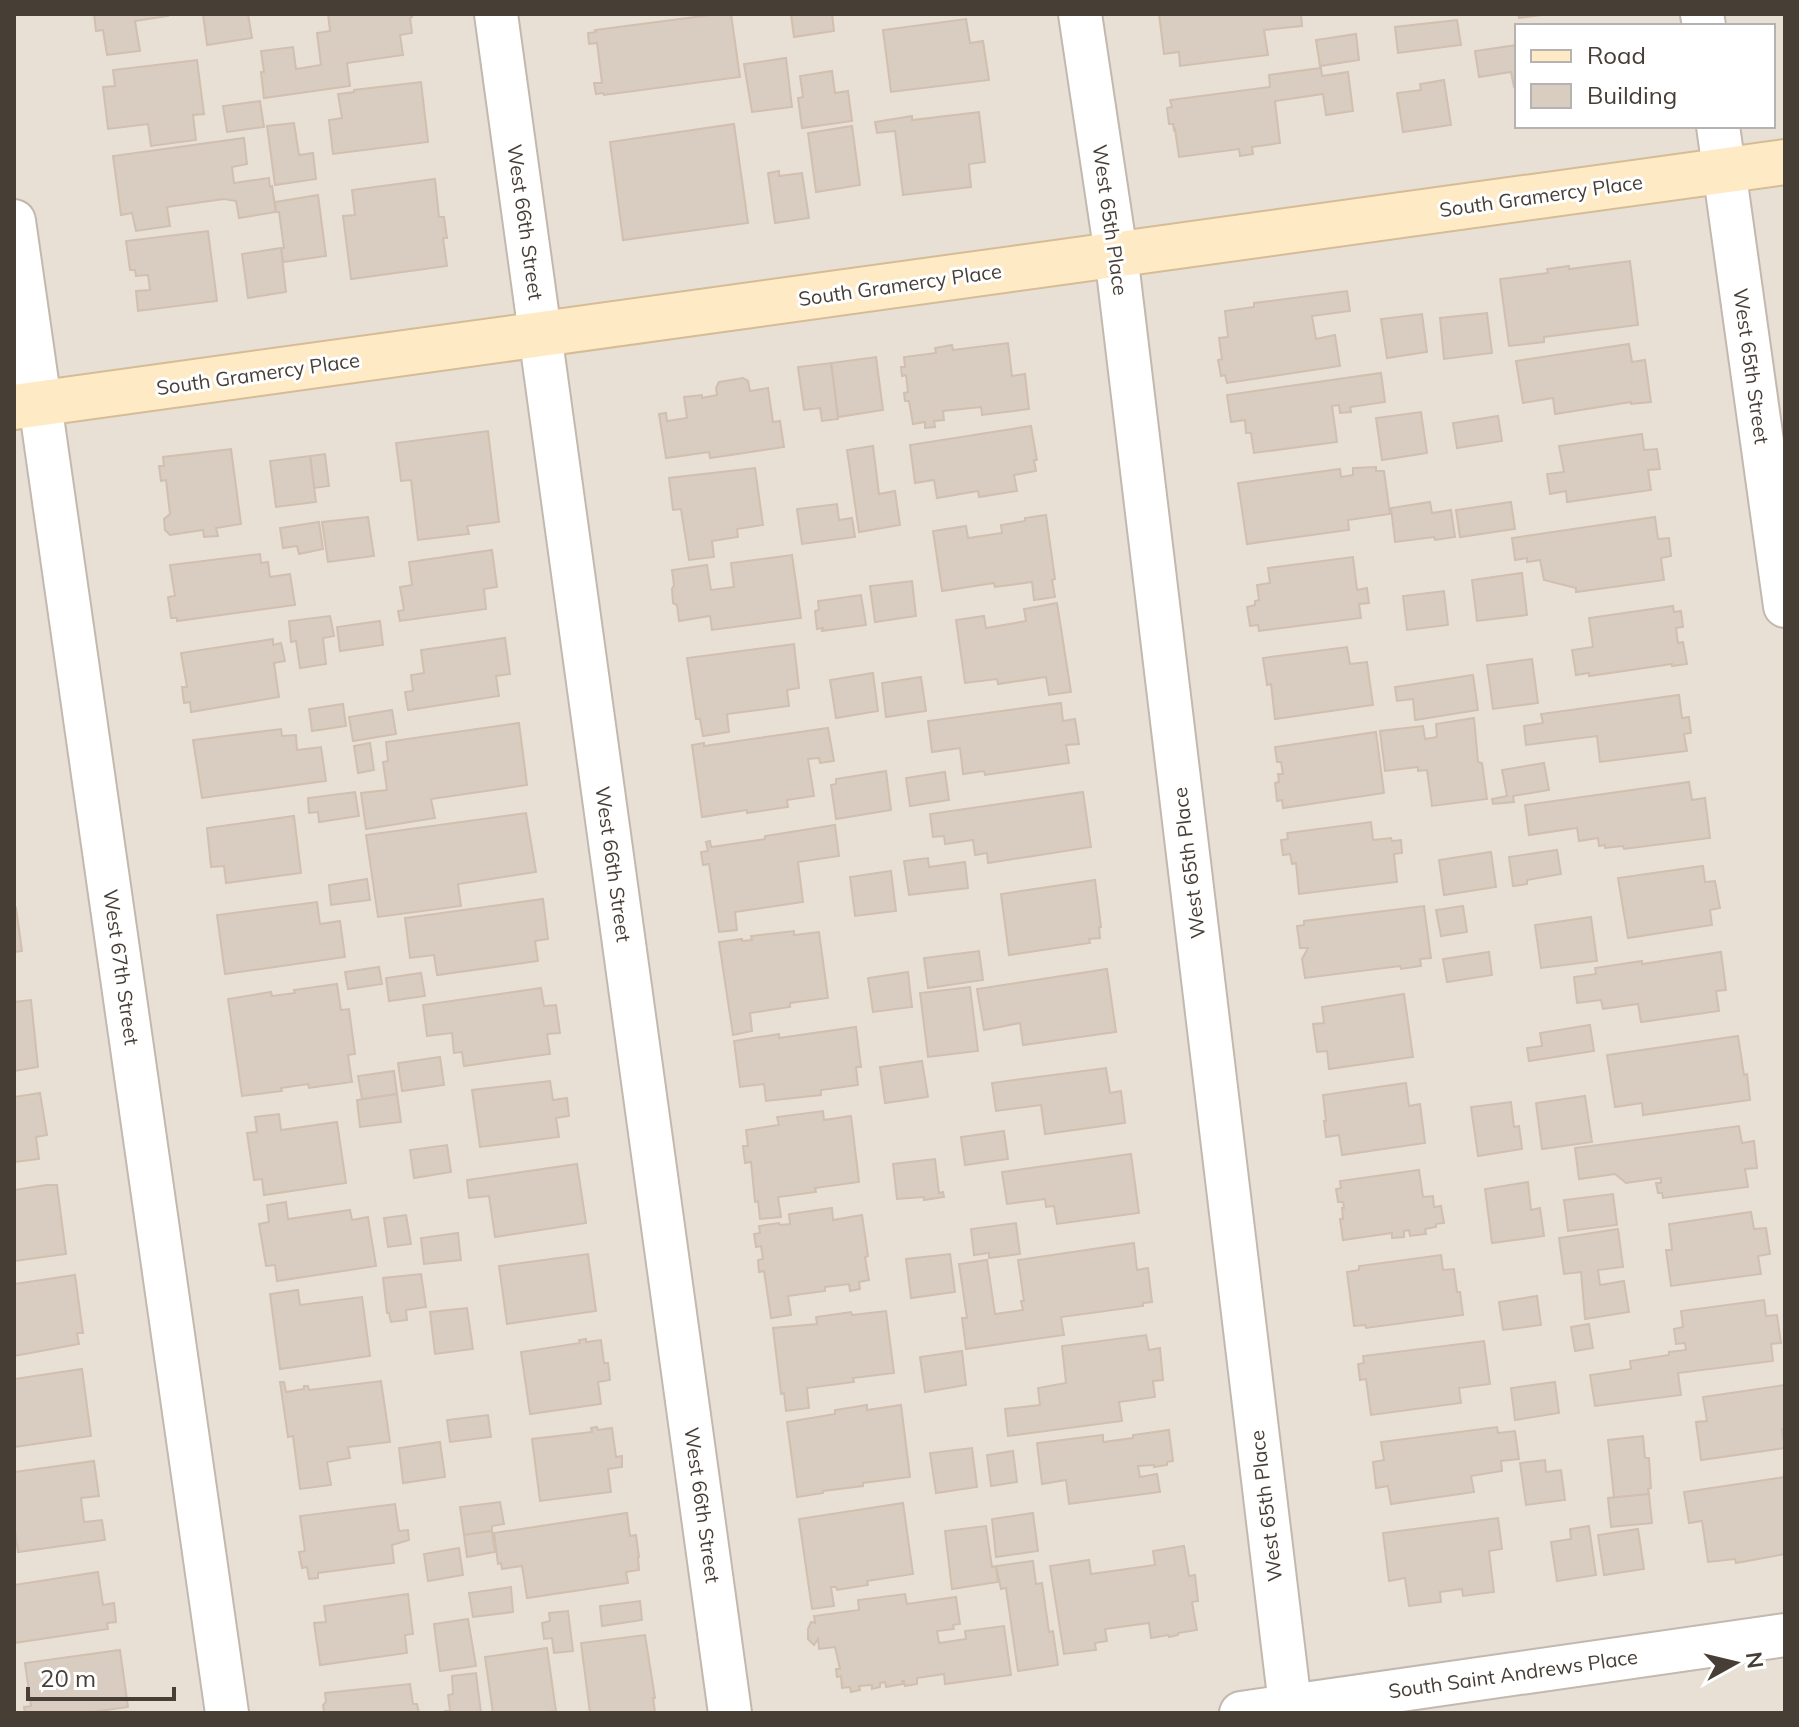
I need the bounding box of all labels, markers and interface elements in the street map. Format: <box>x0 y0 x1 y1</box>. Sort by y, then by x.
legend <box>1515 24 1775 128</box>
text: Road <box>1587 40 1646 70</box>
text: Building <box>1587 80 1677 110</box>
street label: West 66th Street <box>502 142 549 302</box>
street label: West 65th Place <box>1088 143 1133 297</box>
street label: South Gramercy Place <box>1438 169 1644 222</box>
street label: South Gramercy Place <box>797 258 1003 311</box>
street label: West 65th Street <box>1728 286 1775 446</box>
street label: South Gramercy Place <box>155 347 361 400</box>
street label: West 66th Street <box>590 784 637 944</box>
street label: West 65th Place <box>1167 786 1210 940</box>
street label: West 67th Street <box>98 887 145 1047</box>
street label: West 66th Street <box>679 1425 726 1585</box>
street label: West 65th Place <box>1244 1429 1287 1583</box>
north arrow <box>1695 1623 1775 1703</box>
street label: South Saint Andrews Place <box>1387 1644 1639 1703</box>
text: N <box>1740 1650 1770 1670</box>
scale bar <box>28 1651 174 1701</box>
text: 20 m <box>40 1663 96 1693</box>

